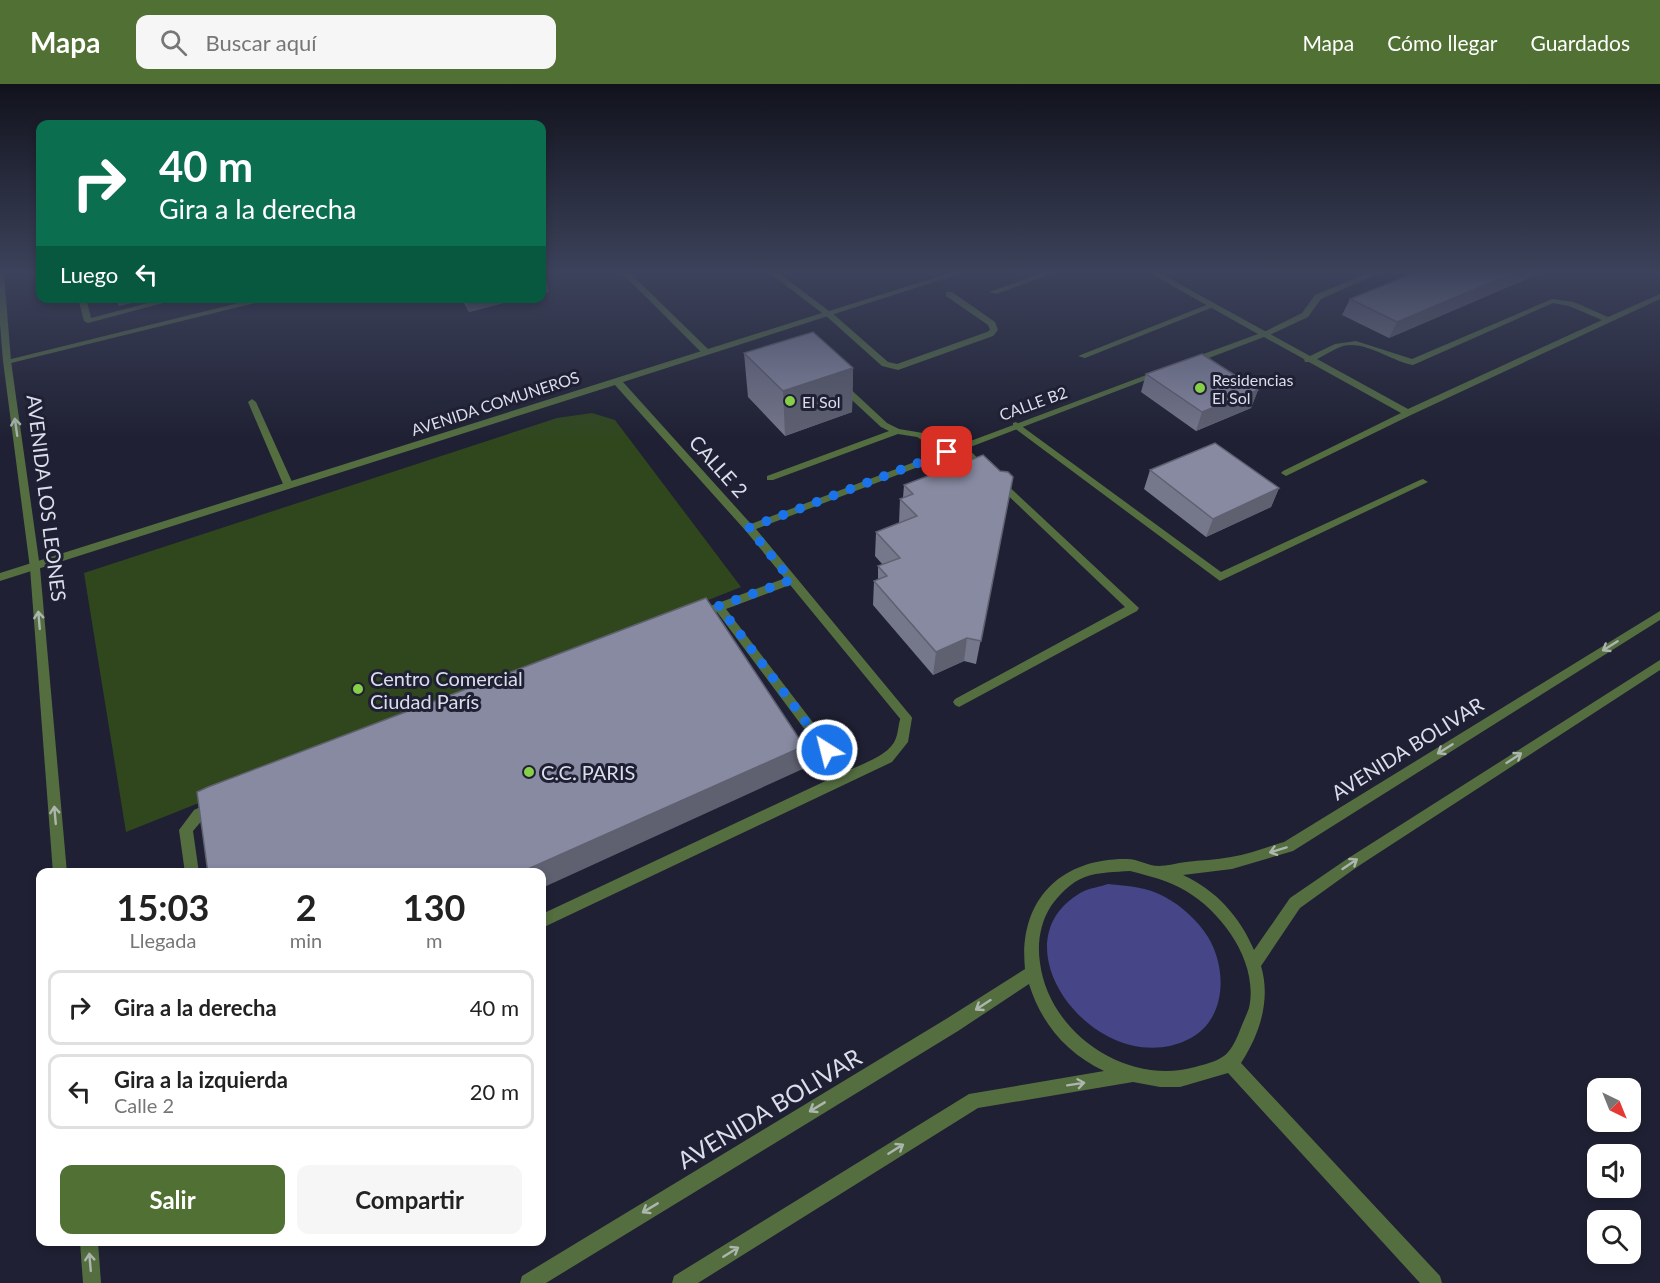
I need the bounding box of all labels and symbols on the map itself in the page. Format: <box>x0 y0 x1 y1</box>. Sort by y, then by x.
street label: AVENIDA COMUNEROS <box>408 367 582 439</box>
place label: Residencias El Sol <box>1212 370 1293 407</box>
marker: Residencias El Sol <box>1193 381 1207 395</box>
street label: CALLE B2 <box>996 382 1070 424</box>
place label: El Sol <box>802 392 841 411</box>
street label: AVENIDA LOS LEONES <box>22 393 72 603</box>
marker: El Sol <box>783 394 797 408</box>
one-way arrow <box>10 417 21 437</box>
pin <box>921 426 972 477</box>
street label: CALLE 2 <box>685 430 753 502</box>
one-way arrow <box>34 611 45 631</box>
one-way arrow <box>1602 640 1619 652</box>
place label: Centro Comercial Ciudad París <box>370 666 523 713</box>
marker: Centro Comercial Ciudad París <box>351 682 365 696</box>
street label: AVENIDA BOLIVAR <box>1327 691 1488 804</box>
position arrow <box>795 718 859 782</box>
one-way arrow <box>1437 743 1454 755</box>
one-way arrow <box>1505 752 1522 764</box>
place label: C.C. PARIS <box>541 760 635 784</box>
marker: C.C. PARIS <box>522 765 536 779</box>
one-way arrow <box>49 805 60 825</box>
one-way arrow <box>1269 845 1288 856</box>
one-way arrow <box>1342 858 1358 870</box>
one-way arrow <box>975 999 992 1011</box>
street label: AVENIDA BOLIVAR <box>672 1042 866 1174</box>
one-way arrow <box>1066 1078 1086 1089</box>
north arrow <box>1587 1078 1641 1132</box>
one-way arrow <box>809 1102 826 1114</box>
one-way arrow <box>888 1142 905 1155</box>
one-way arrow <box>642 1203 659 1215</box>
one-way arrow <box>722 1246 739 1258</box>
one-way arrow <box>85 1253 96 1273</box>

